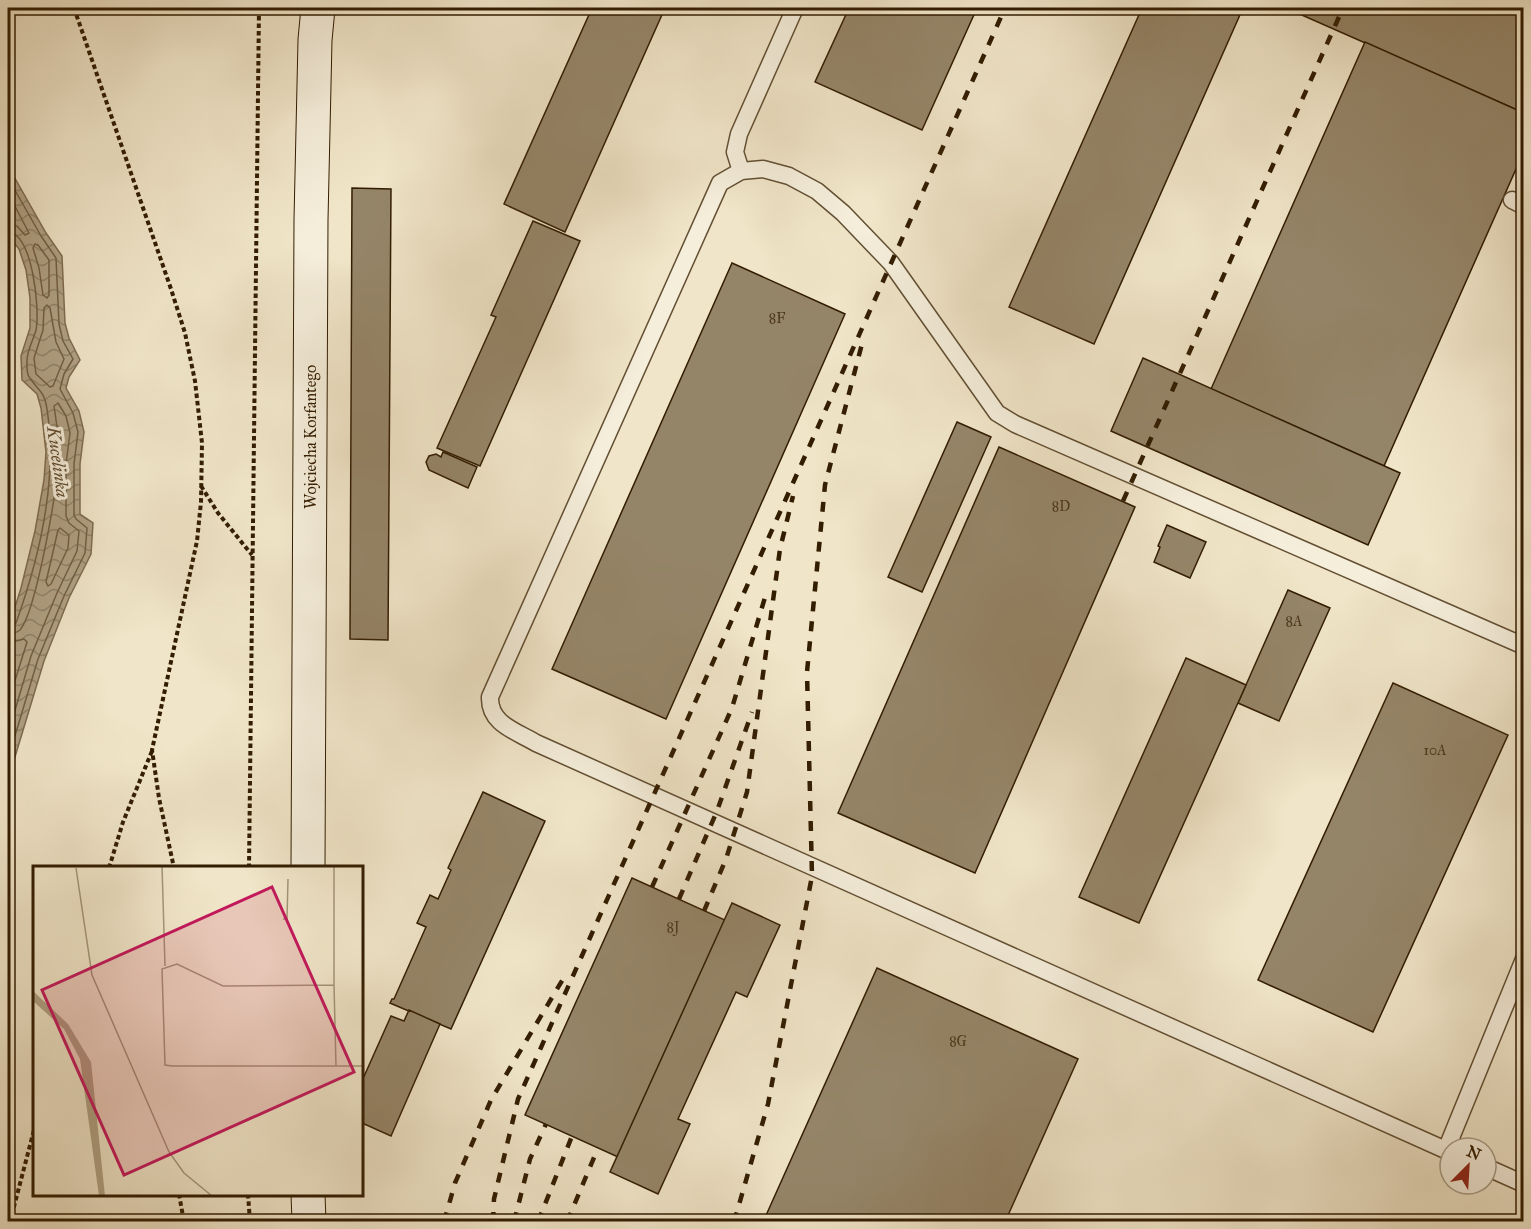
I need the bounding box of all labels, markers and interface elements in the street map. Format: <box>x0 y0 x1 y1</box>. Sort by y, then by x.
house number: 8F <box>769 310 785 327</box>
street label: Wojciecha Korfantego <box>301 365 321 509</box>
water label: Kucelinka <box>42 424 74 499</box>
house number: 8D <box>1052 498 1070 515</box>
house number: 8A <box>1286 613 1303 630</box>
house number: 10A <box>1423 742 1447 759</box>
inset map <box>33 866 363 1196</box>
house number: 8J <box>666 919 680 937</box>
house number: 8G <box>949 1033 967 1050</box>
north arrow <box>1438 1136 1498 1196</box>
text: N <box>1464 1141 1484 1164</box>

